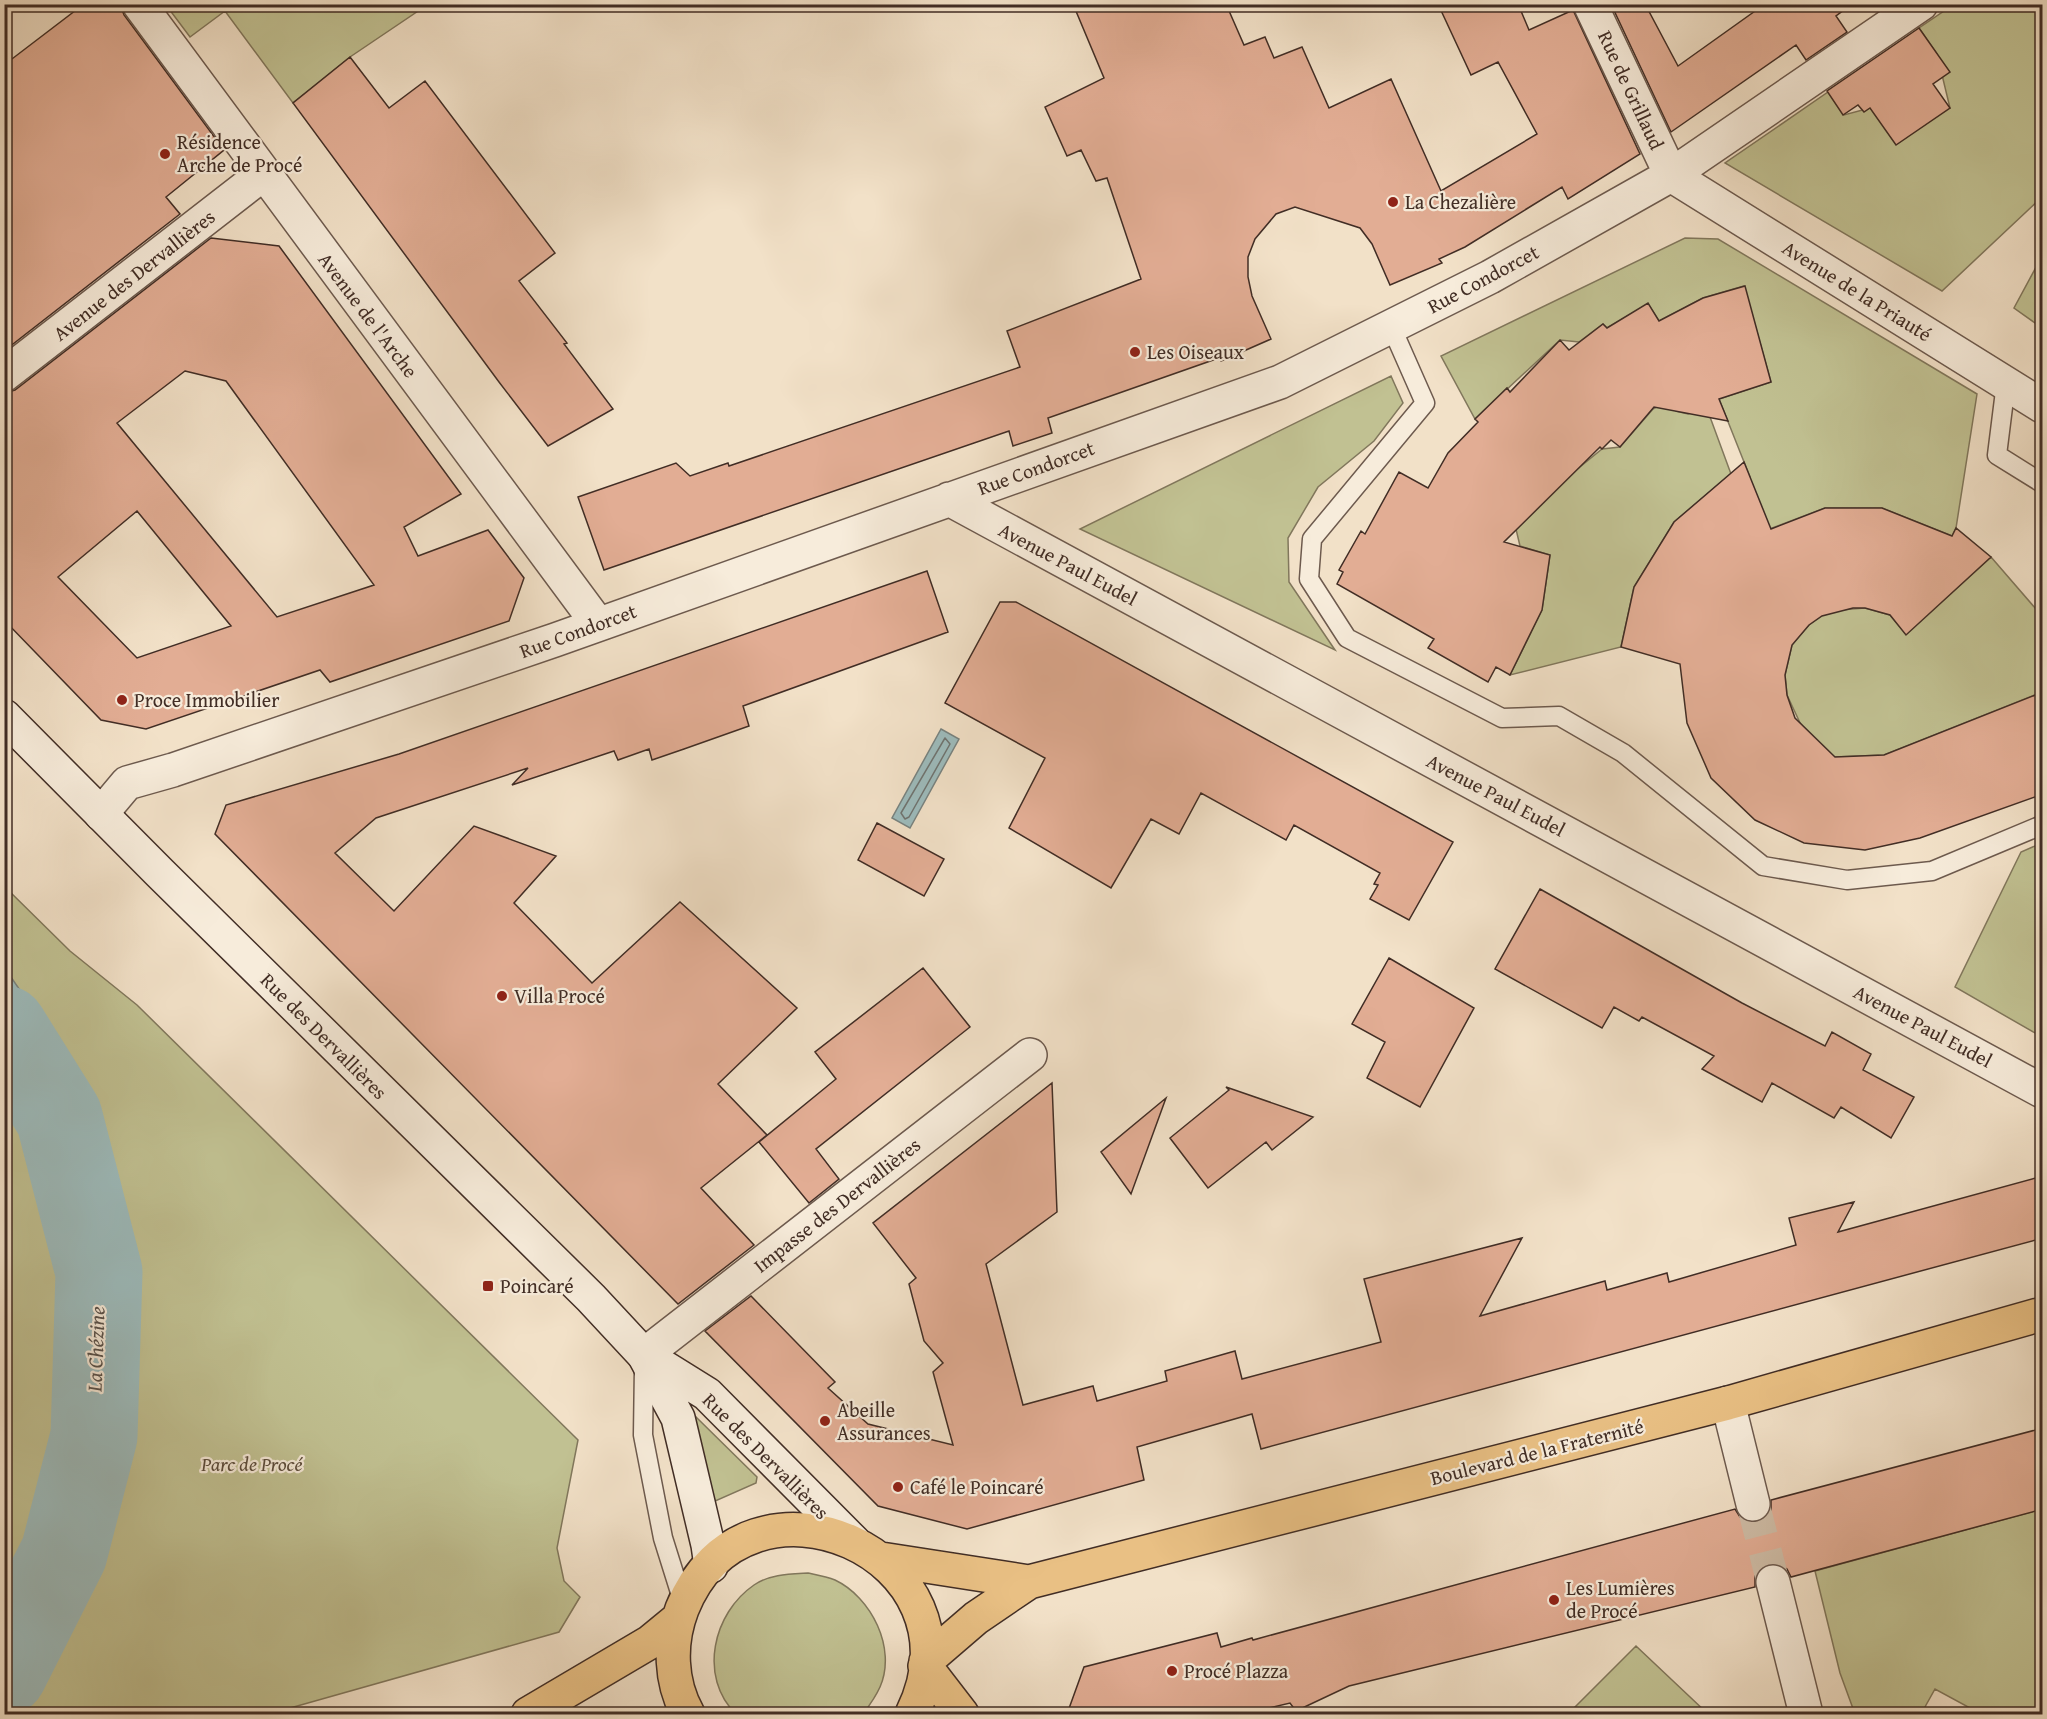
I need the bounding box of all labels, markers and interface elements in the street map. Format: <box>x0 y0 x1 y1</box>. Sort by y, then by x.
street label: Rue de Grillaud <box>1591 25 1672 154</box>
place label: Résidence Arche de Procé <box>177 127 302 179</box>
marker: Résidence Arche de Procé <box>158 147 172 161</box>
place label: La Chezalière <box>1405 187 1516 216</box>
marker: La Chezalière <box>1386 195 1400 209</box>
street label: Avenue des Dervallières <box>47 202 221 347</box>
street label: Avenue de la Priauté <box>1777 233 1938 348</box>
street label: Rue Condorcet <box>1422 237 1544 320</box>
street label: Avenue de l'Arche <box>312 246 425 383</box>
place label: Les Oiseaux <box>1147 337 1245 366</box>
marker: Les Oiseaux <box>1128 345 1142 359</box>
street label: Rue Condorcet <box>973 433 1098 502</box>
street label: Avenue Paul Eudel <box>994 515 1143 613</box>
street label: Rue Condorcet <box>515 596 640 665</box>
place label: Proce Immobilier <box>134 685 279 714</box>
marker: Proce Immobilier <box>115 693 129 707</box>
street label: Avenue Paul Eudel <box>1422 746 1571 844</box>
street label: Rue des Dervallières <box>254 966 394 1106</box>
street label: Avenue Paul Eudel <box>1849 977 1998 1075</box>
place label: Villa Procé <box>514 981 605 1010</box>
marker: Villa Procé <box>495 989 509 1003</box>
street label: Impasse des Dervallières <box>747 1130 926 1279</box>
place label: Poincaré <box>500 1271 574 1300</box>
marker: Poincaré <box>481 1279 495 1293</box>
water label: La Chézine <box>78 1306 112 1393</box>
street label: Rue des Dervallières <box>696 1386 836 1526</box>
place label: Abeille Assurances <box>837 1395 931 1447</box>
street label: Boulevard de la Fraternité <box>1427 1411 1646 1492</box>
marker: Abeille Assurances <box>818 1414 832 1428</box>
park label: Parc de Procé <box>200 1449 304 1478</box>
place label: Café le Poincaré <box>910 1472 1044 1501</box>
marker: Café le Poincaré <box>891 1480 905 1494</box>
place label: Les Lumières de Procé <box>1566 1573 1675 1625</box>
marker: Les Lumières de Procé <box>1547 1593 1561 1607</box>
place label: Procé Plazza <box>1184 1656 1289 1685</box>
marker: Procé Plazza <box>1165 1664 1179 1678</box>

